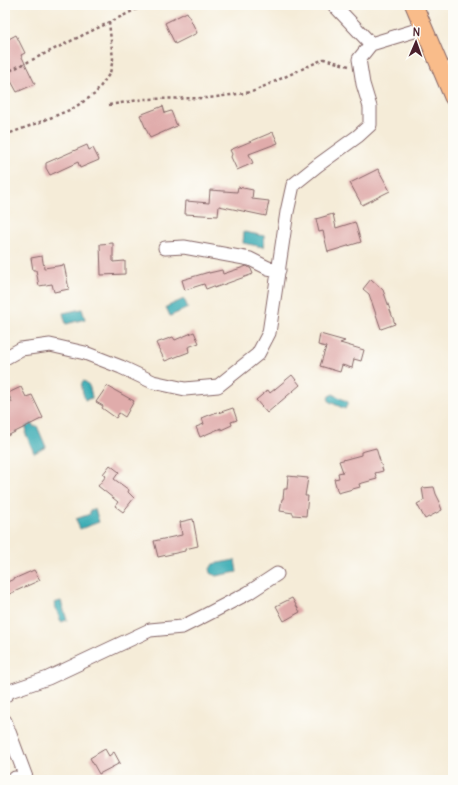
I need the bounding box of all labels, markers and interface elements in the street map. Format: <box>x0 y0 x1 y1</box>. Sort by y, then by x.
north arrow <box>396 22 436 62</box>
text: N <box>412 25 420 39</box>

